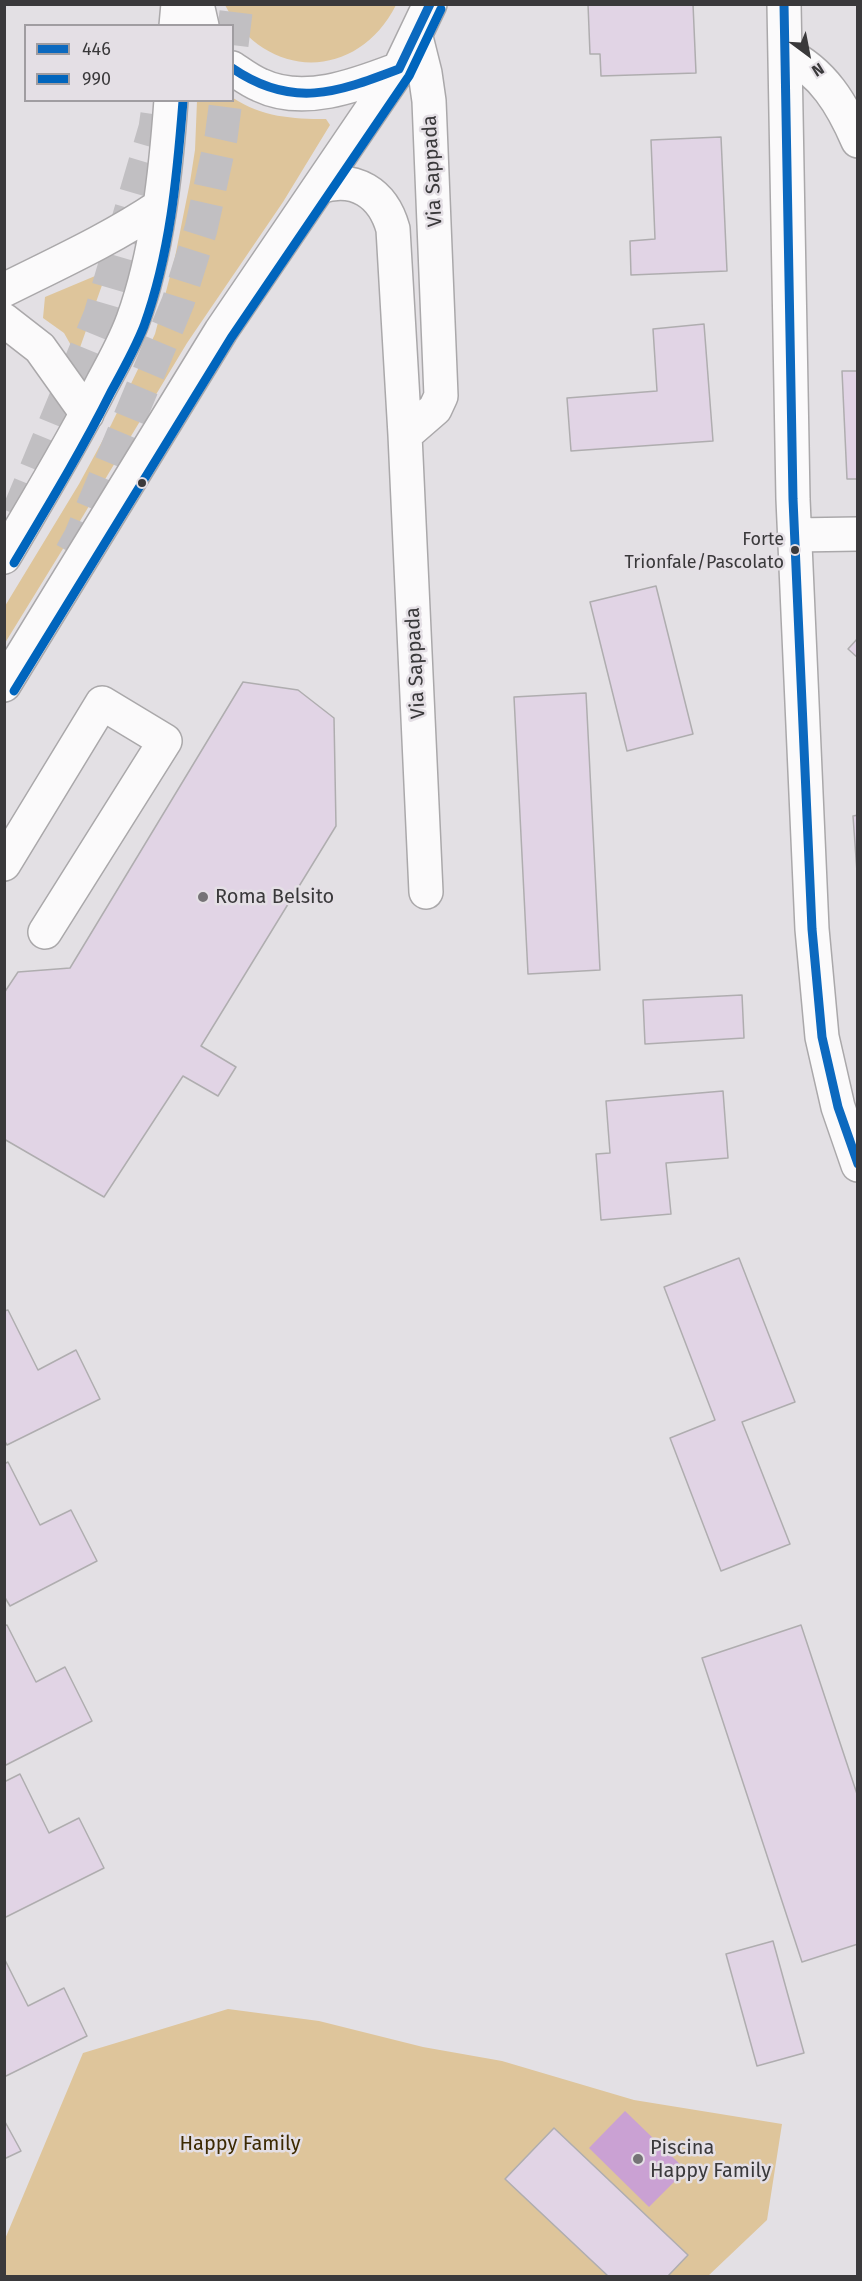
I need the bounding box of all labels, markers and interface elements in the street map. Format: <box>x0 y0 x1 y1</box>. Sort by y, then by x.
legend <box>24 24 234 102</box>
north arrow <box>778 24 838 84</box>
text: 446 <box>82 38 111 60</box>
text: N <box>808 59 827 81</box>
text: 990 <box>82 68 111 90</box>
street label: Via Sappada <box>418 114 448 228</box>
unlabelled marker <box>136 477 148 489</box>
place label: Forte Trionfale/Pascolato <box>625 529 784 572</box>
marker: Forte Trionfale/Pascolato <box>789 544 801 556</box>
street label: Via Sappada <box>401 606 431 720</box>
place label: Roma Belsito <box>215 885 334 909</box>
marker: Roma Belsito <box>196 890 210 904</box>
park label: Happy Family <box>179 2132 301 2156</box>
place label: Piscina Happy Family <box>650 2136 771 2183</box>
marker: Piscina Happy Family <box>631 2152 645 2166</box>

